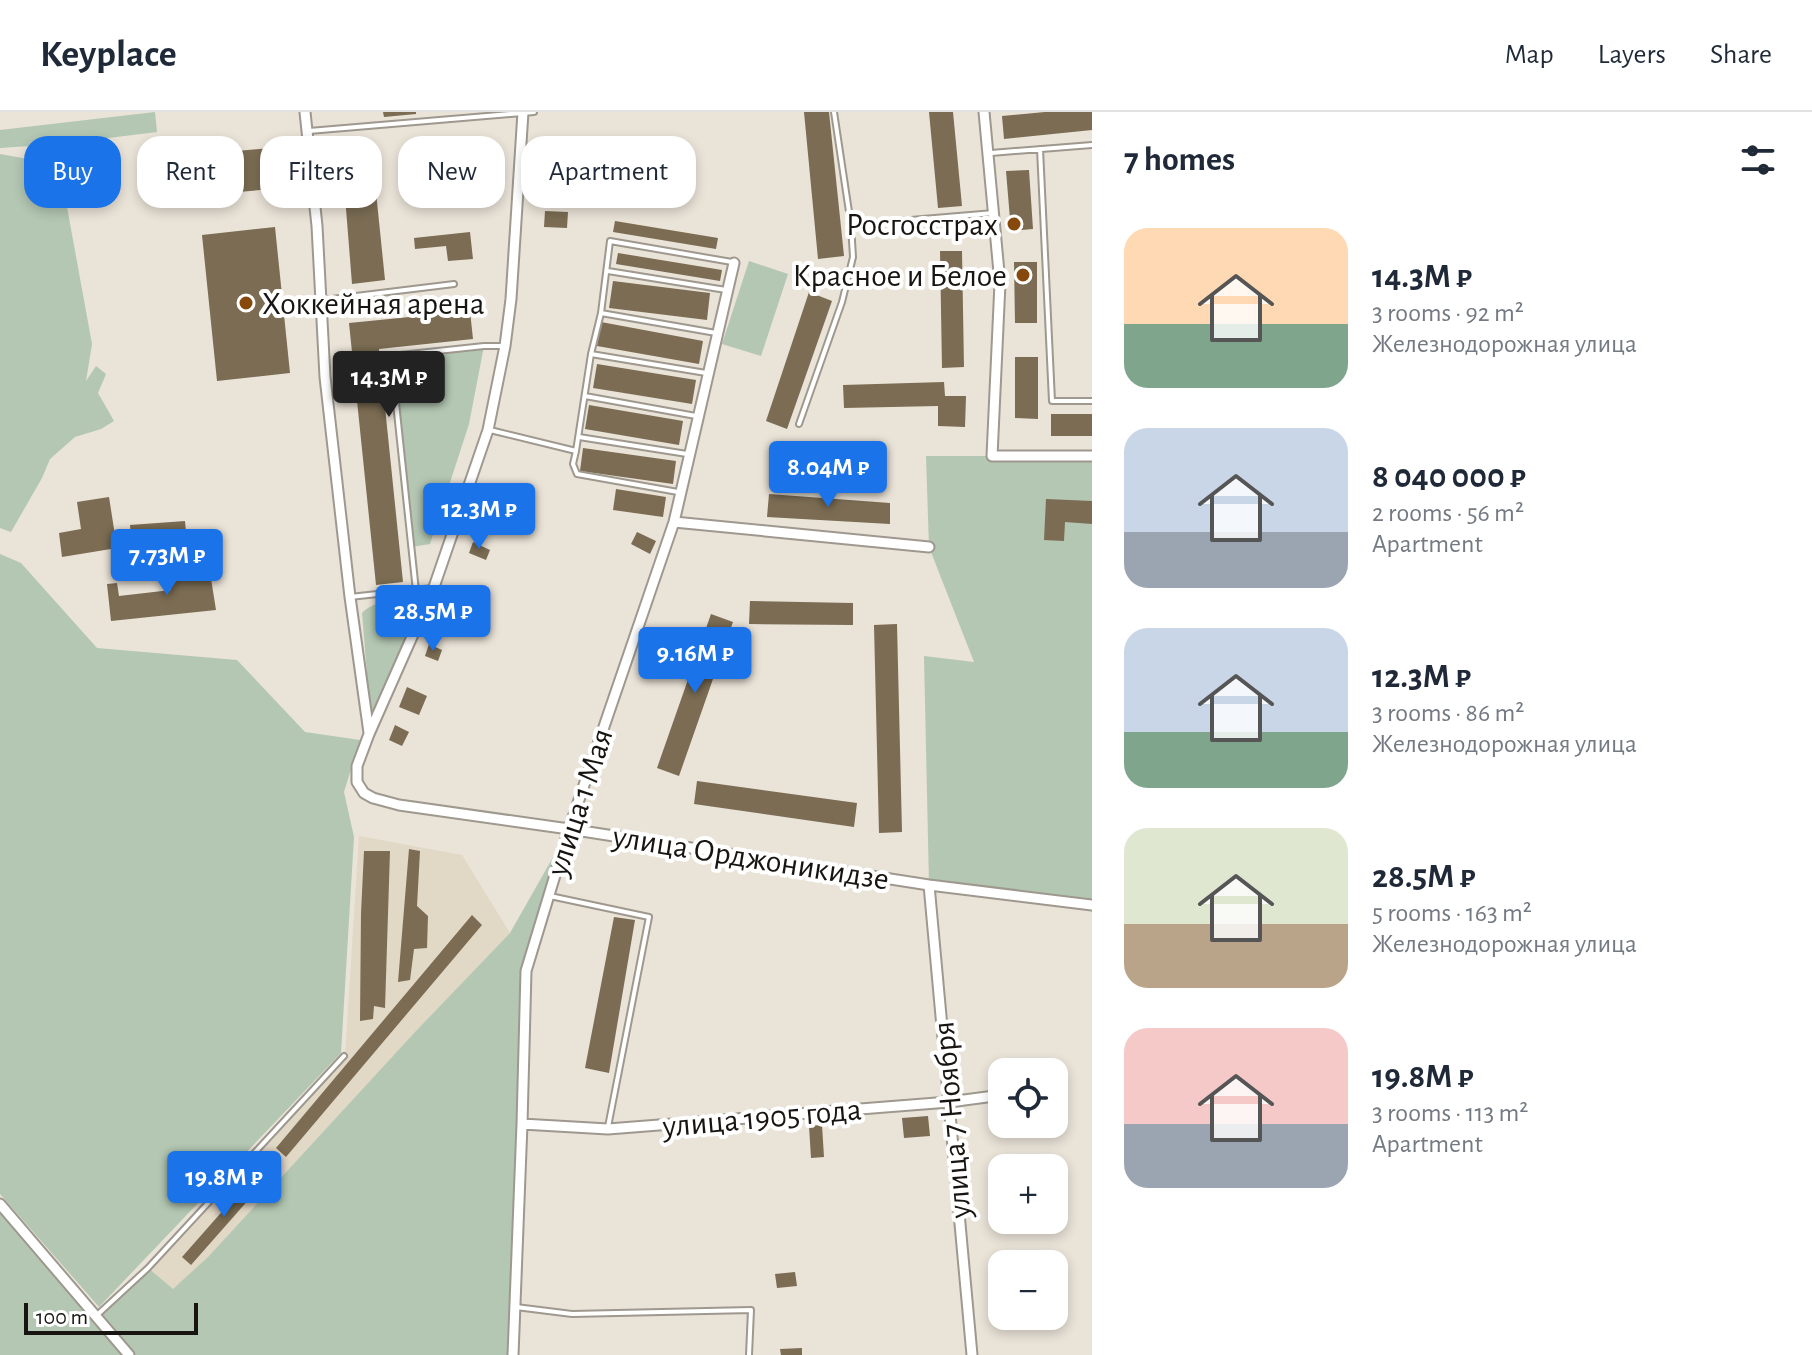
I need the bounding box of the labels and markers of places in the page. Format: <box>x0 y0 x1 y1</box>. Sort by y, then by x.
place label: Росгосстрах <box>846 209 998 241</box>
marker: Росгосстрах <box>1005 215 1023 233</box>
place label: Красное и Белое <box>792 260 1007 292</box>
marker: Красное и Белое <box>1014 266 1032 284</box>
place label: Хоккейная арена <box>262 288 485 320</box>
marker: Хоккейная арена <box>237 294 255 312</box>
pin: 14.3M ₽ <box>315 351 463 419</box>
pin: 8.04M ₽ <box>754 441 902 509</box>
pin: 12.3M ₽ <box>405 483 553 551</box>
pin: 7.73M ₽ <box>93 529 241 597</box>
pin: 28.5M ₽ <box>359 585 507 653</box>
pin: 9.16M ₽ <box>621 627 769 695</box>
pin: 19.8M ₽ <box>150 1151 298 1219</box>

